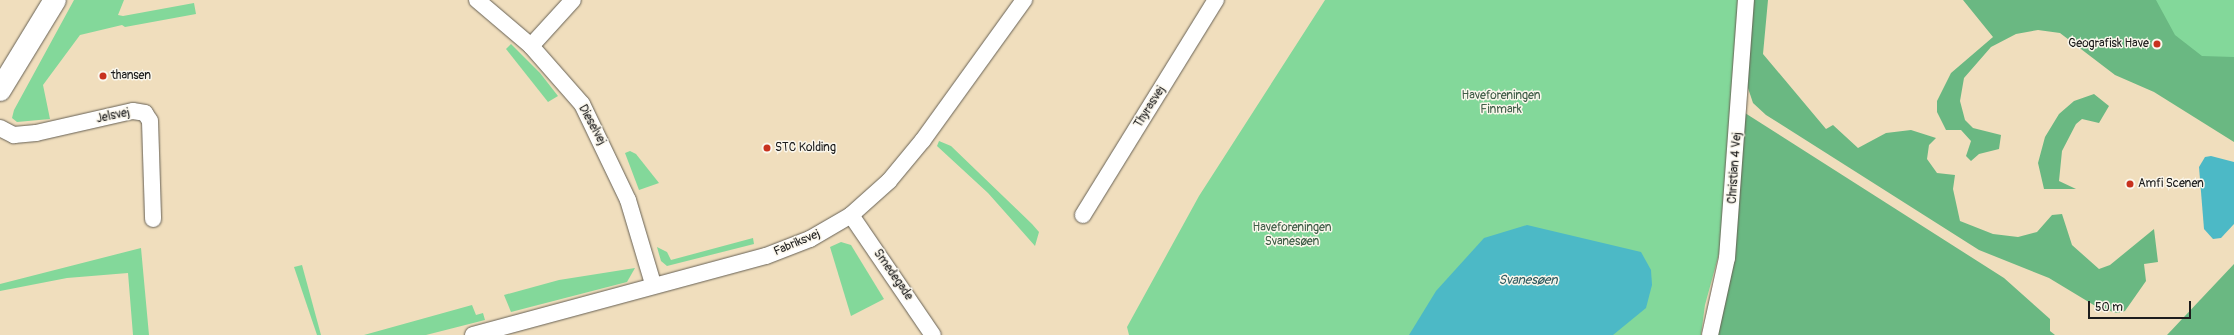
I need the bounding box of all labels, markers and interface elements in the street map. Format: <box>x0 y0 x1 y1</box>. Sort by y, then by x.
place label: Geografisk Have <box>2068 37 2149 51</box>
marker: Geografisk Have <box>2152 39 2162 49</box>
place label: thansen <box>111 69 151 83</box>
marker: thansen <box>98 71 108 81</box>
street label: Thyrasvej <box>1132 83 1168 131</box>
park label: Haveforeningen Finmark <box>1462 89 1540 117</box>
street label: Dieselvej <box>575 102 609 148</box>
street label: Jelsvej <box>95 105 131 127</box>
street label: Christian 4 Vej <box>1725 132 1745 204</box>
place label: STC Kolding <box>775 141 836 155</box>
marker: STC Kolding <box>762 143 772 153</box>
place label: Amfi Scenen <box>2138 177 2204 191</box>
marker: Amfi Scenen <box>2125 179 2135 189</box>
park label: Haveforeningen Svanesøen <box>1253 221 1331 249</box>
street label: Fabriksvej <box>772 227 822 259</box>
street label: Smedegade <box>870 247 916 303</box>
water label: Svanesøen <box>1498 272 1558 288</box>
scale bar <box>2090 293 2193 319</box>
text: 50 m <box>2095 300 2123 315</box>

